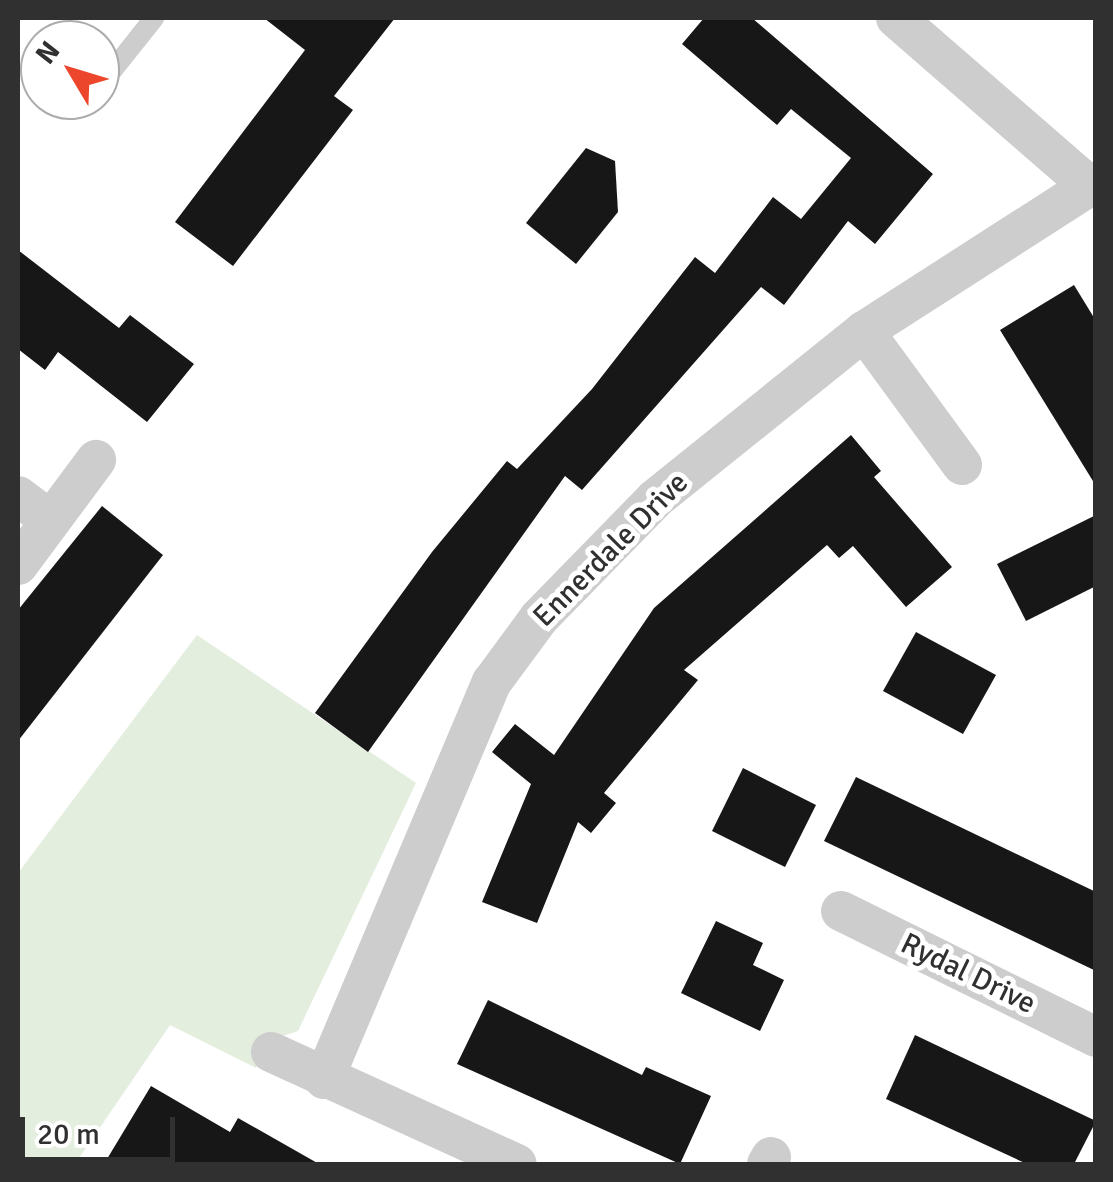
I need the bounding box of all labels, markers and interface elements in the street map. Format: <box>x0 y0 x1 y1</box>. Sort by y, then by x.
north arrow <box>20 20 120 120</box>
text: N <box>29 35 67 71</box>
street label: Ennerdale Drive <box>526 465 696 635</box>
street label: Rydal Drive <box>895 926 1041 1022</box>
scale bar <box>25 1097 180 1159</box>
text: 20 m <box>37 1116 100 1153</box>

